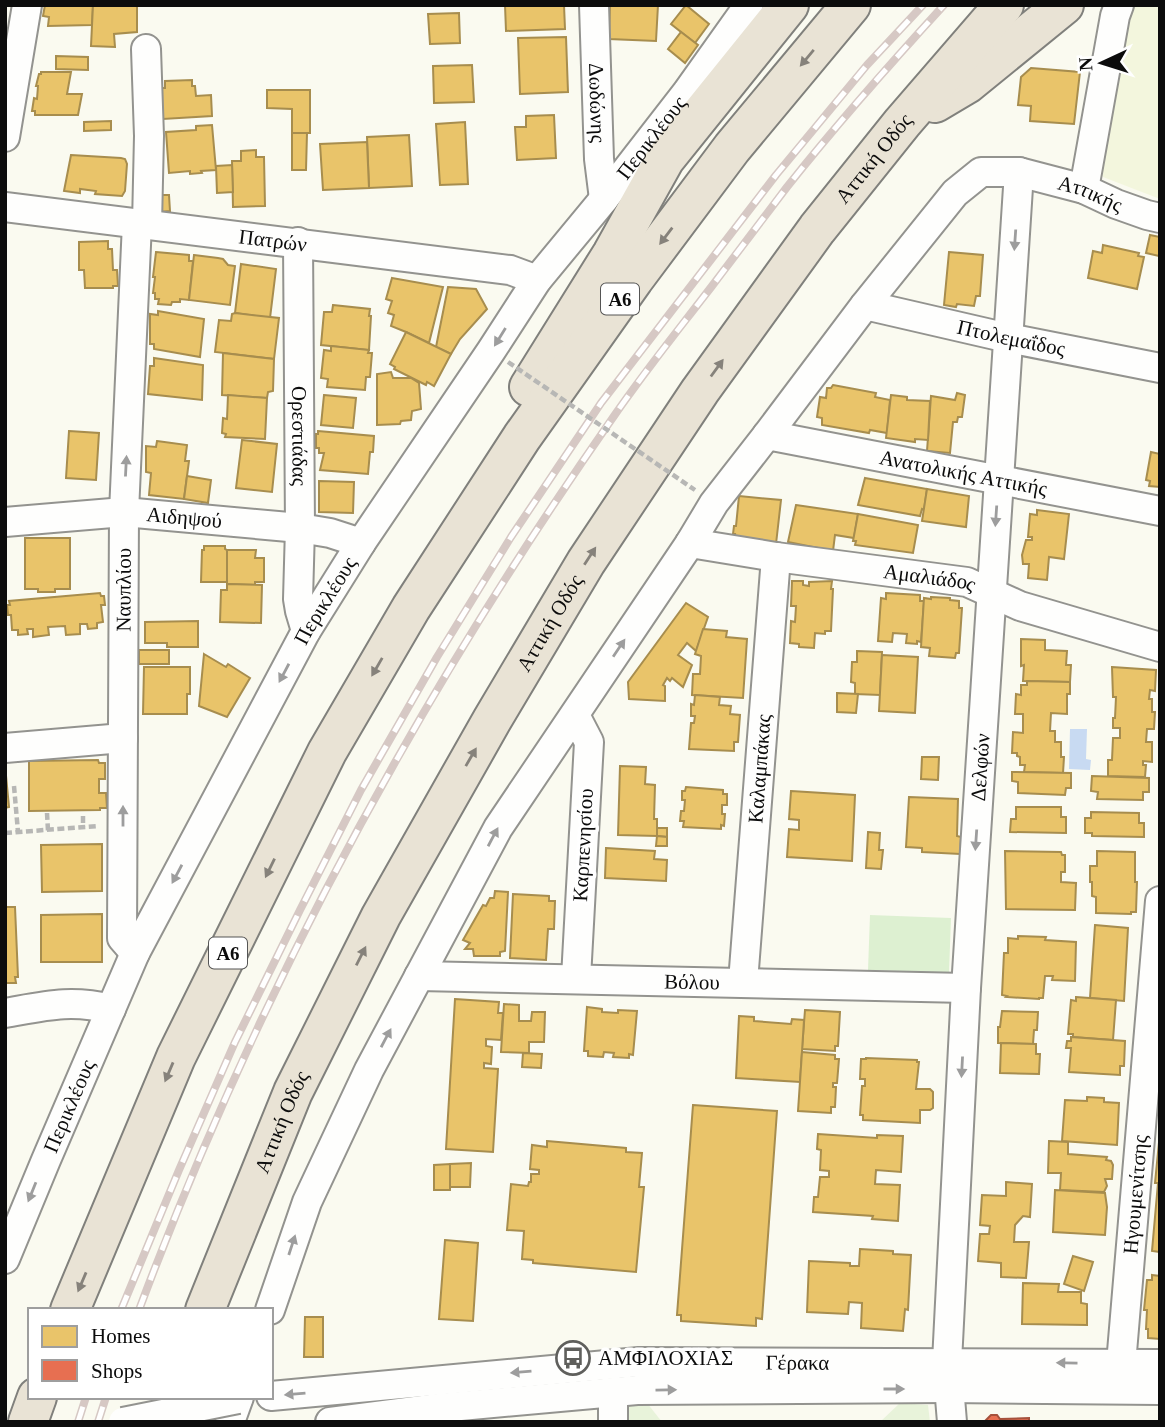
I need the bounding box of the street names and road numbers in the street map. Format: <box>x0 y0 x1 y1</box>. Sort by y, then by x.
street label: Δωδώνης <box>584 63 610 144</box>
street label: Περικλέους <box>612 91 692 184</box>
street label: Αττική Οδός <box>830 108 917 208</box>
street label: Αττικής <box>1055 171 1126 217</box>
street label: Πατρών <box>237 224 308 257</box>
road number: Α6 <box>601 284 639 314</box>
street label: Πτολεμαΐδος <box>955 315 1068 361</box>
street label: Ορεστιάδας <box>287 386 312 487</box>
street label: Ανατολικής Αττικής <box>877 445 1050 501</box>
street label: Αιδηψού <box>146 502 223 533</box>
street label: Ναυπλίου <box>111 548 136 632</box>
street label: Περικλέους <box>289 552 362 649</box>
street label: Αμαλιάδος <box>882 559 980 597</box>
street label: Αττική Οδός <box>512 570 588 676</box>
street label: Καλαμπάκας <box>743 713 776 824</box>
street label: Δελφών <box>966 732 995 802</box>
street label: Καρπενησίου <box>568 788 598 902</box>
road number: Α6 <box>209 937 247 968</box>
street label: Βόλου <box>664 969 720 995</box>
street label: Περικλέους <box>39 1055 100 1156</box>
street label: Αττική Οδός <box>250 1066 314 1177</box>
street label: Ηγουμενίτσης <box>1118 1133 1152 1255</box>
street label: Γέρακα <box>765 1350 829 1375</box>

